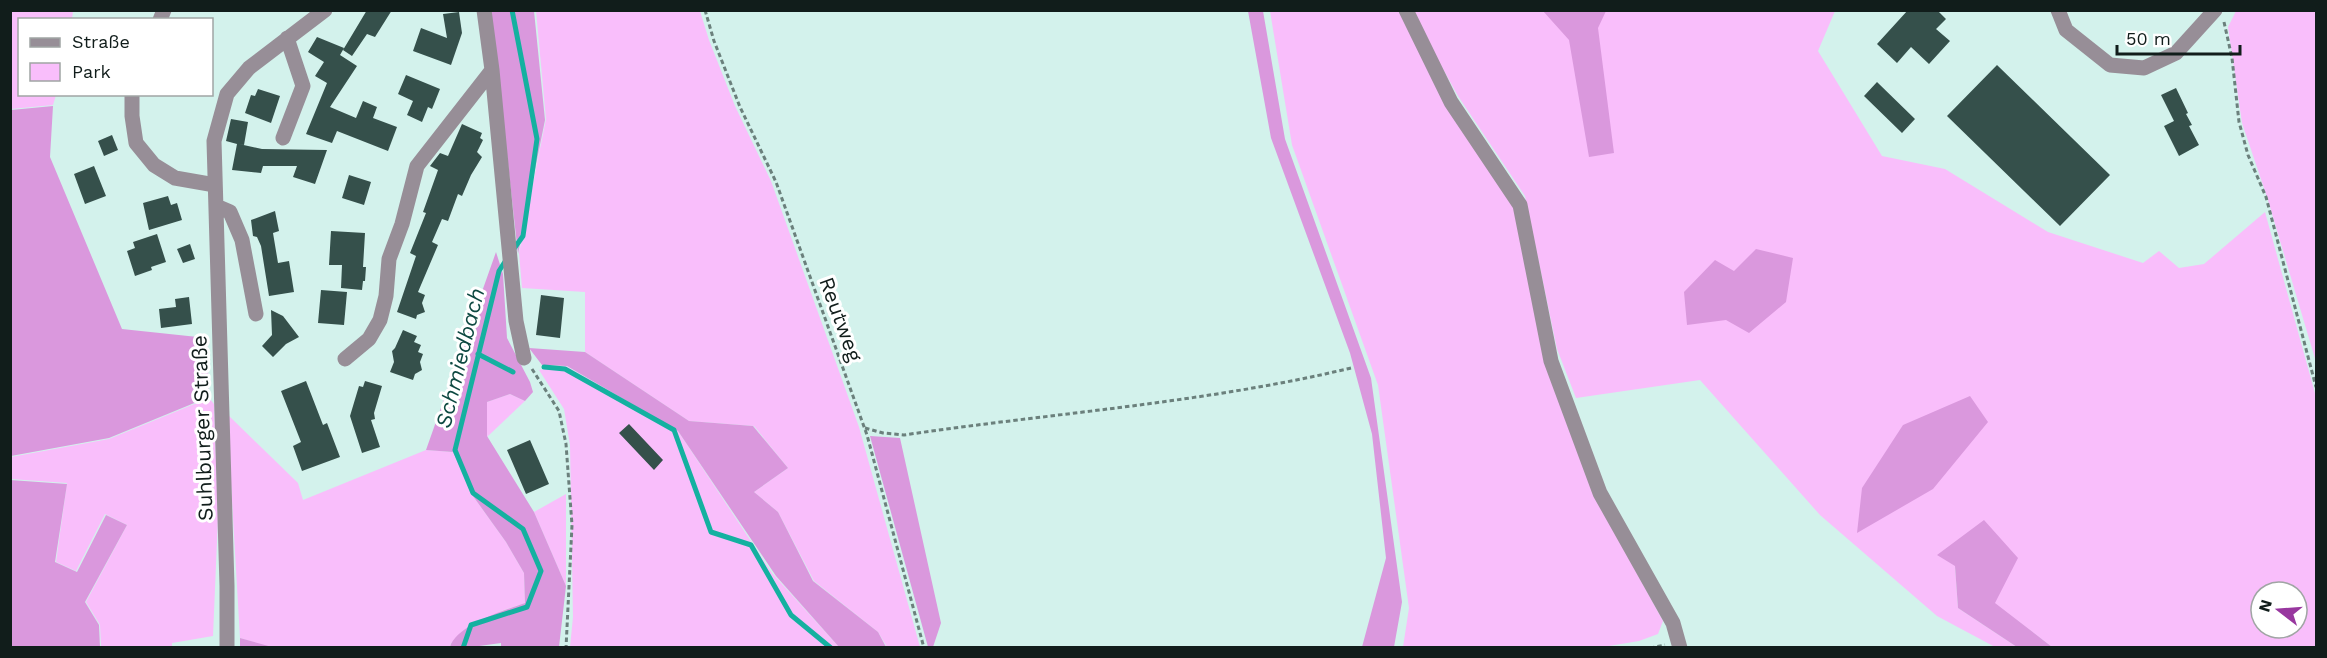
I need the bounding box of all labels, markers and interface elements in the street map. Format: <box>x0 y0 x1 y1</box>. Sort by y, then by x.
legend <box>18 18 213 96</box>
scale bar <box>2117 18 2240 56</box>
text: 50 m <box>2126 28 2171 49</box>
text: Straße <box>72 31 130 52</box>
text: Park <box>72 61 111 82</box>
street label: Reutweg <box>814 273 868 365</box>
water label: Schmiedbach <box>431 285 489 431</box>
street label: Suhlburger Straße <box>186 335 218 521</box>
north arrow <box>2249 580 2309 640</box>
text: N <box>2254 597 2276 614</box>

